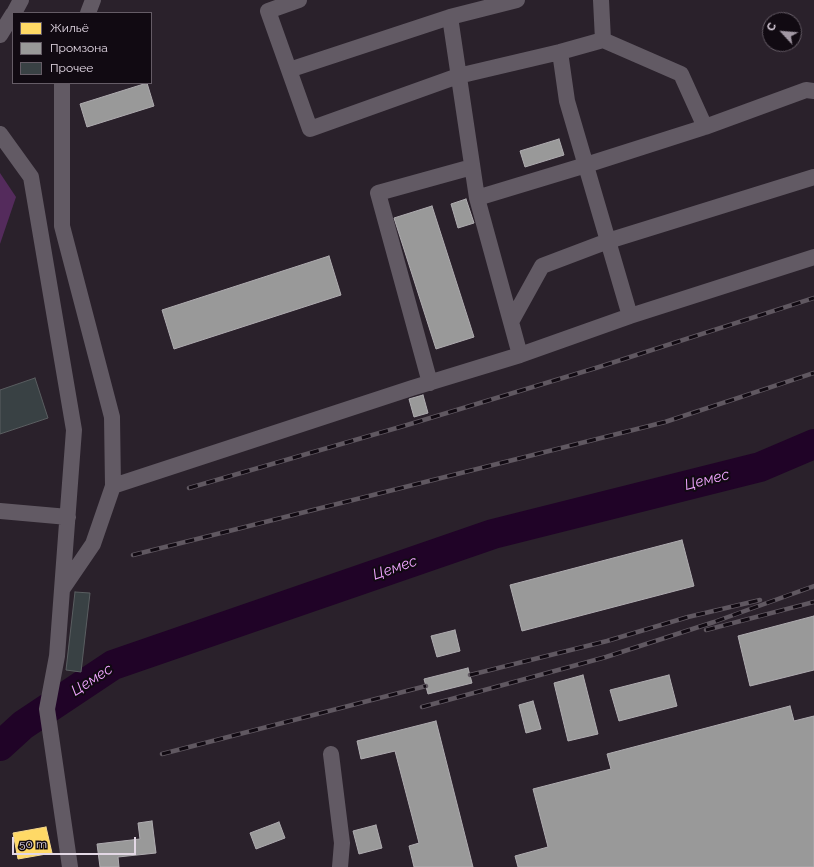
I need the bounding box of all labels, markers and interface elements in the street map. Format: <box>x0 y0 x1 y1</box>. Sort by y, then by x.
legend <box>12 12 152 84</box>
north arrow <box>762 12 802 52</box>
text: Жильё <box>50 21 89 35</box>
text: С <box>764 21 779 33</box>
text: Промзона <box>50 41 108 55</box>
text: Прочее <box>50 61 93 75</box>
water label: Цемес <box>683 466 731 494</box>
water label: Цемес <box>370 552 420 584</box>
water label: Цемес <box>68 660 116 700</box>
scale bar <box>14 829 138 855</box>
text: 50 m <box>19 837 47 851</box>

